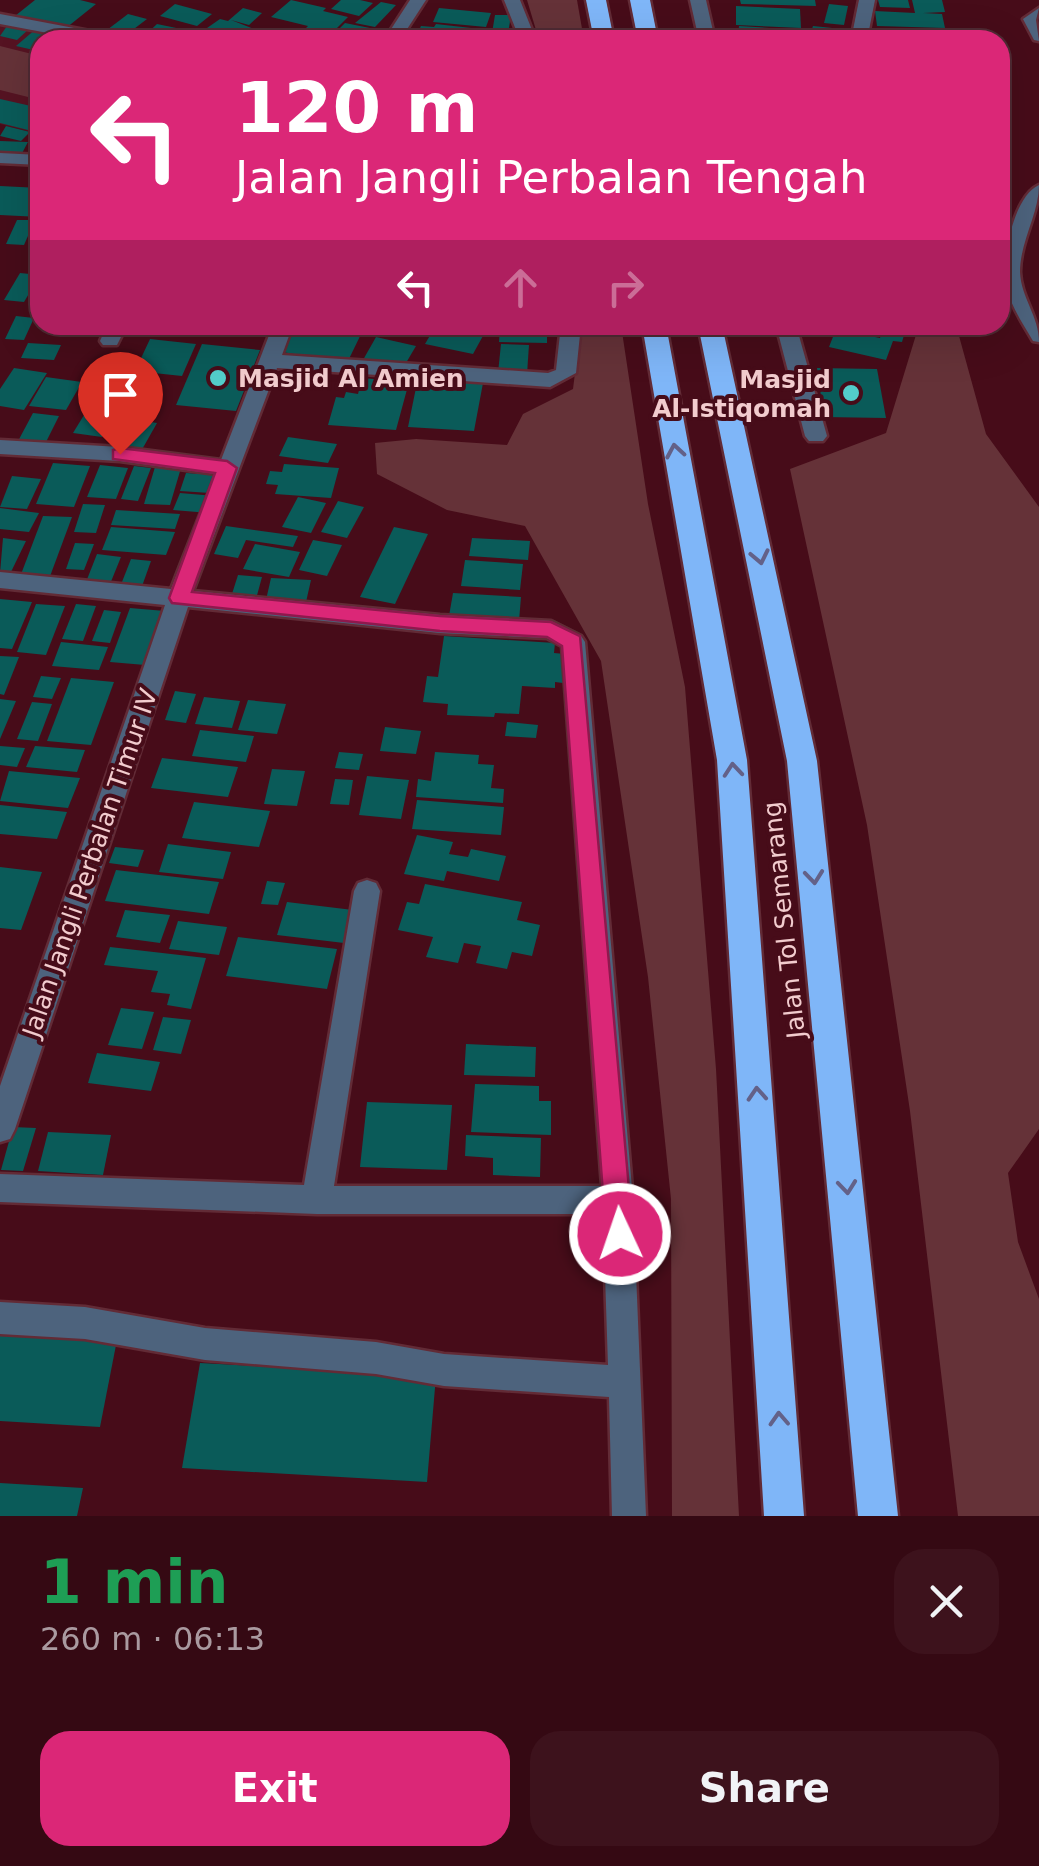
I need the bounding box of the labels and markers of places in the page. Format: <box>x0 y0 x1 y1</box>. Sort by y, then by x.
pin <box>78 352 163 455</box>
place label: Masjid Al Amien <box>238 364 464 393</box>
place label: Masjid Al-Istiqomah <box>652 365 831 423</box>
marker: Masjid Al Amien <box>207 367 229 389</box>
marker: Masjid Al-Istiqomah <box>840 382 862 404</box>

